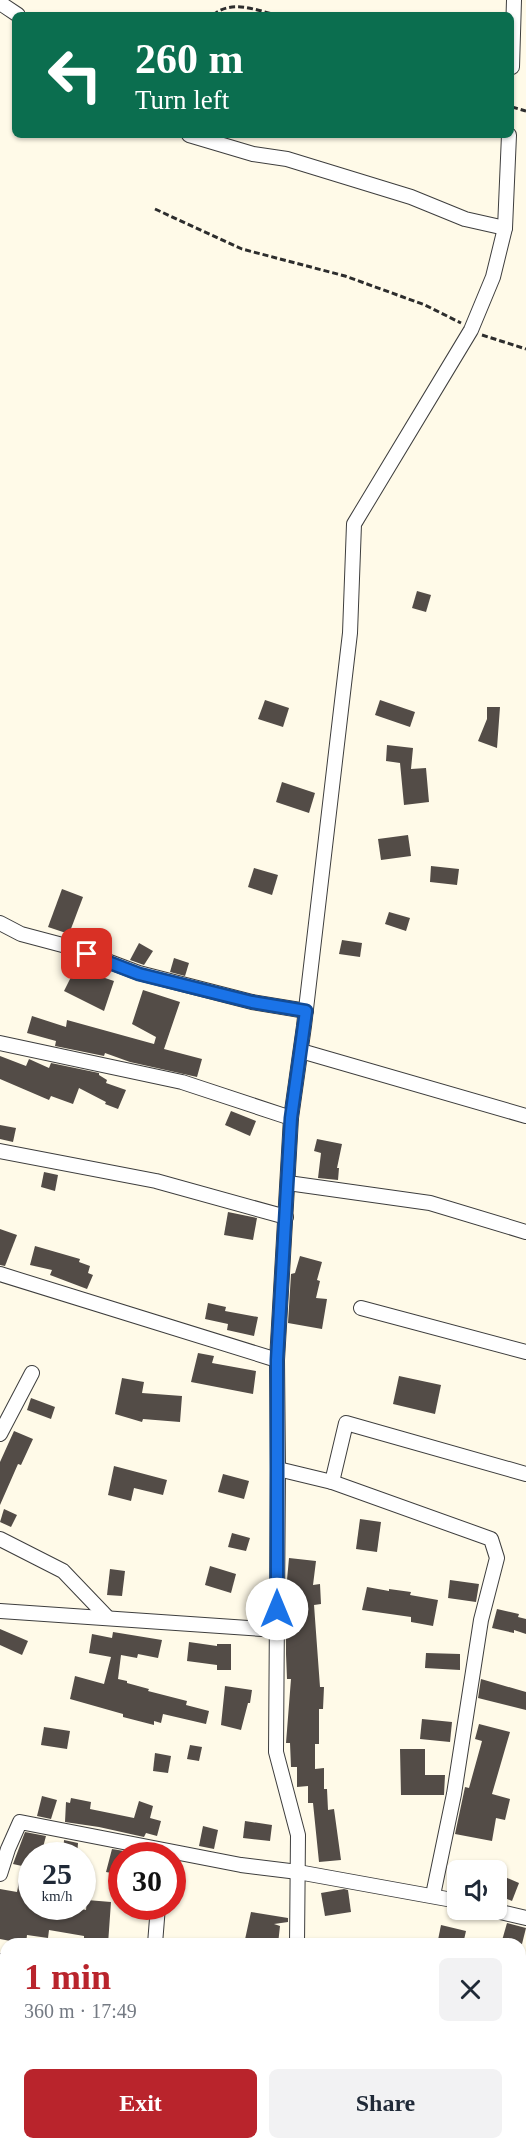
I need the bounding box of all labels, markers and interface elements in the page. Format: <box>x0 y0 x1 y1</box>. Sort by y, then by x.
icon: left <box>36 36 114 114</box>
text: 260 m <box>135 36 244 82</box>
text: Turn left <box>135 85 229 115</box>
pin <box>61 928 112 979</box>
icon: arrive <box>70 937 103 970</box>
position arrow <box>245 1577 309 1641</box>
speed limit sign: 30 <box>108 1842 186 1920</box>
text: 25 <box>42 1857 72 1890</box>
map controls <box>447 1860 507 1920</box>
button: sound <box>447 1860 507 1920</box>
text: km/h <box>42 1888 72 1904</box>
text: 1 min <box>24 1957 111 1997</box>
button: close <box>439 1958 502 2021</box>
text: 360 m · 17:49 <box>24 2000 137 2022</box>
button: Exit <box>24 2069 257 2138</box>
button: Share <box>269 2069 502 2138</box>

